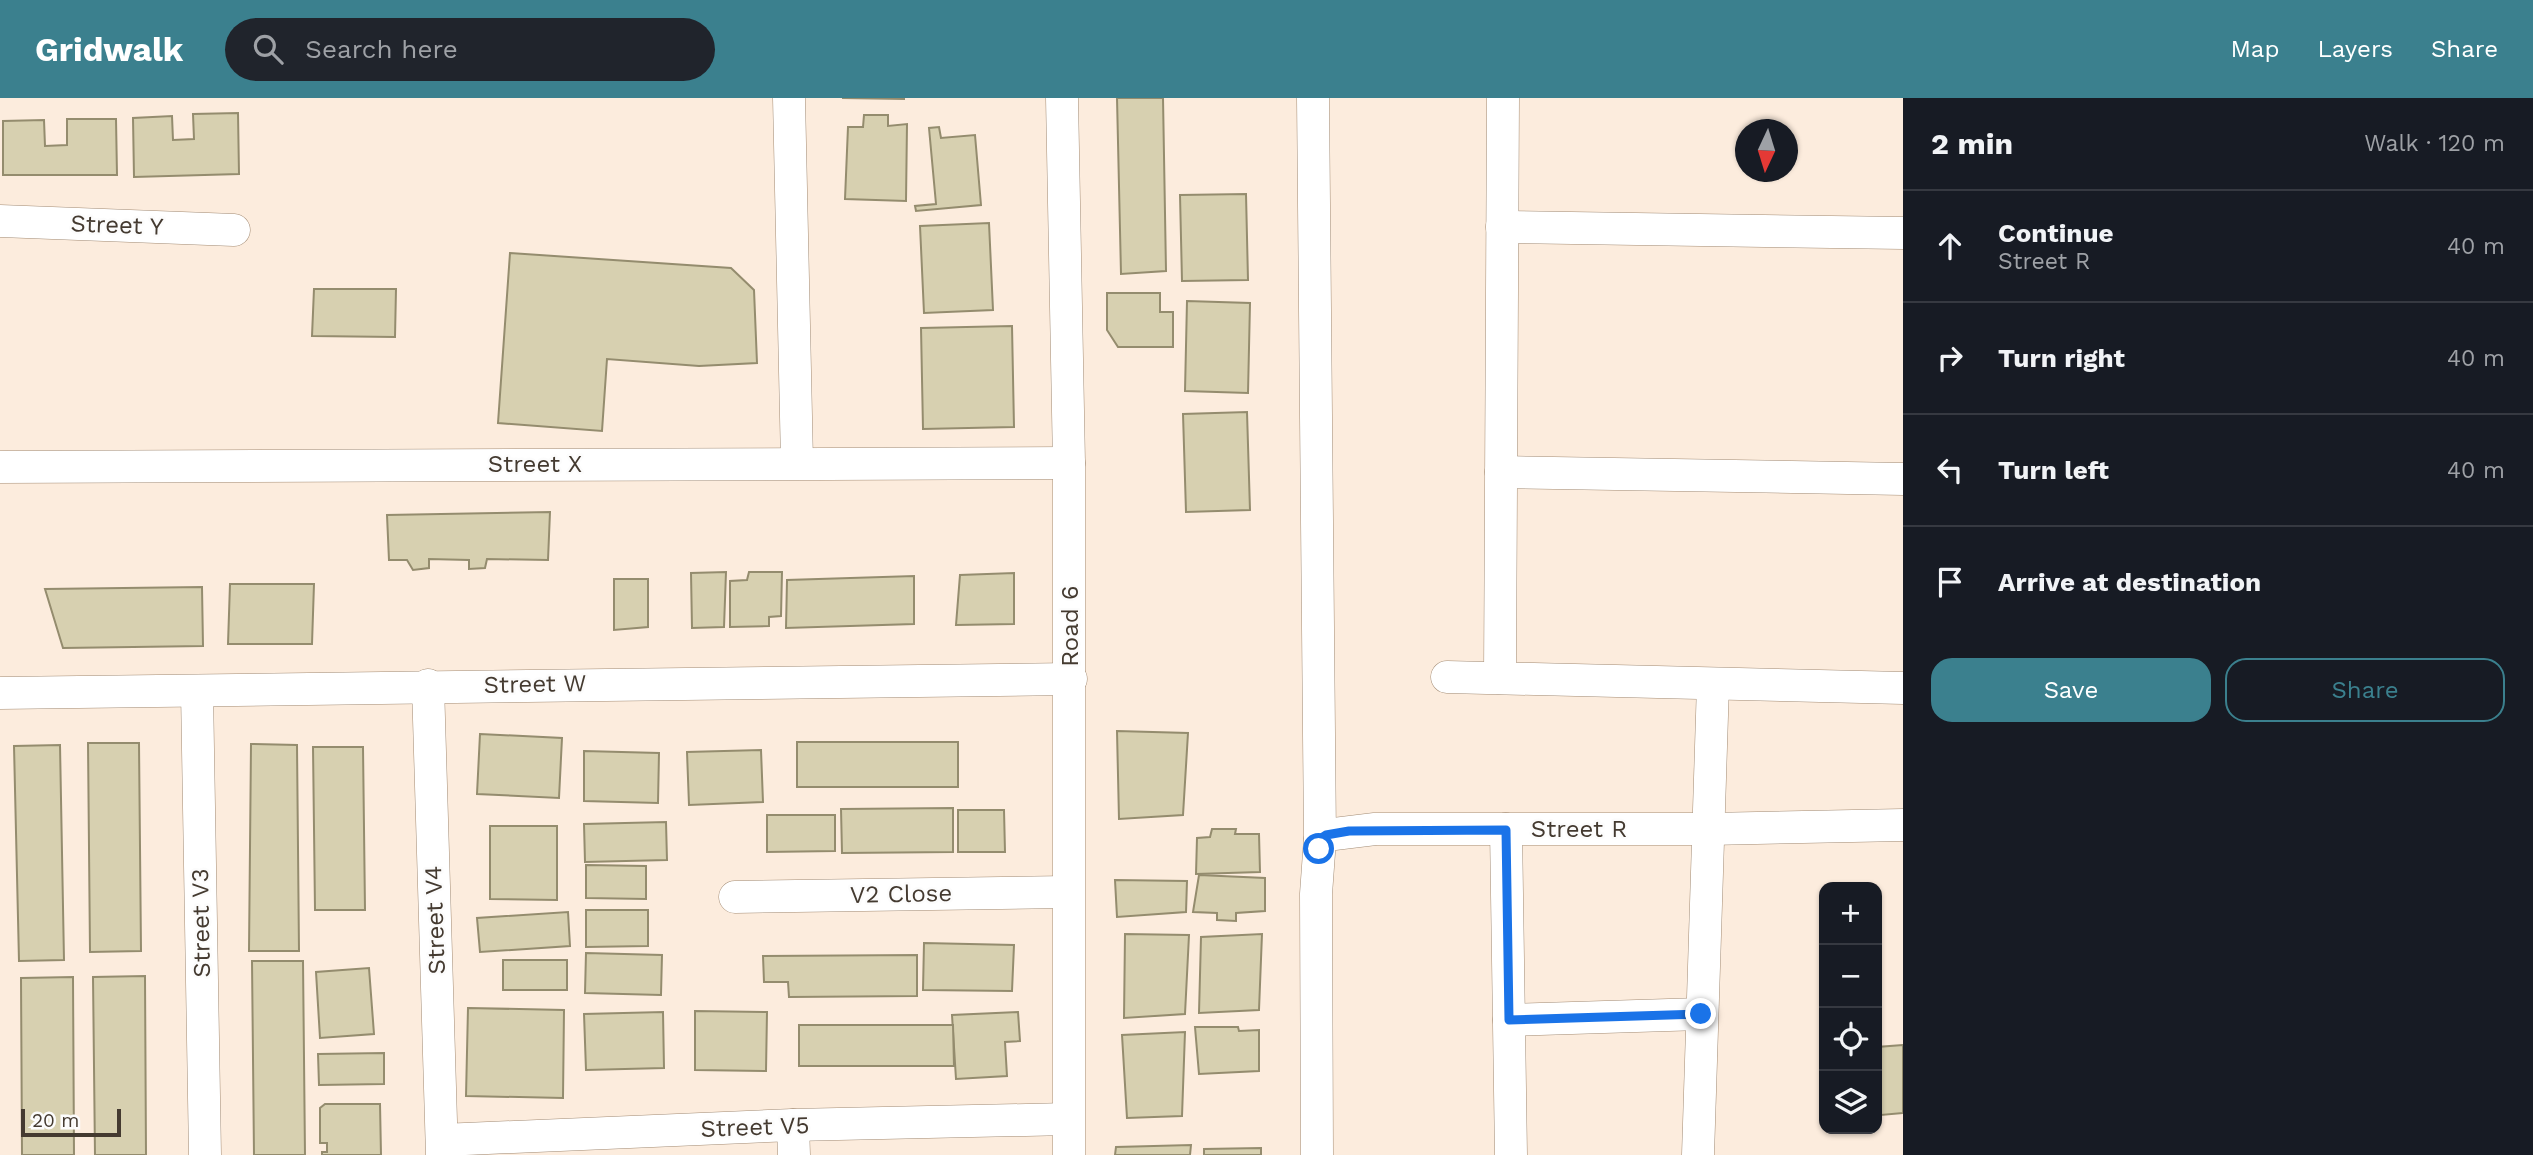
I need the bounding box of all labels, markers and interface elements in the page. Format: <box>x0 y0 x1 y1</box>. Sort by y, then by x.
search box <box>225 18 715 81</box>
text: Gridwalk <box>35 30 183 69</box>
icon: search <box>249 30 287 68</box>
text: Search here <box>305 34 458 64</box>
text: Map <box>2231 35 2279 63</box>
text: Layers <box>2317 35 2393 63</box>
text: Share <box>2431 35 2498 63</box>
north arrow <box>1735 119 1798 182</box>
text: 2 min <box>1931 126 2013 161</box>
text: Walk · 120 m <box>2364 130 2505 157</box>
street label: Street Y <box>70 209 164 241</box>
text: Continue <box>1998 218 2114 248</box>
icon: ahead <box>1931 227 1969 265</box>
text: 40 m <box>2447 233 2505 260</box>
text: Street R <box>1998 248 2090 275</box>
icon: right <box>1931 339 1969 377</box>
text: Turn right <box>1998 343 2125 373</box>
text: 40 m <box>2447 345 2505 372</box>
street label: Street X <box>488 450 582 478</box>
icon: left <box>1931 451 1969 489</box>
text: Turn left <box>1998 455 2109 485</box>
text: 40 m <box>2447 457 2505 484</box>
icon: arrive <box>1931 563 1969 601</box>
text: Arrive at destination <box>1998 567 2261 597</box>
street label: Road 6 <box>1056 585 1084 667</box>
button: Save <box>1931 658 2211 722</box>
button: Share <box>2225 658 2505 722</box>
street label: Street W <box>483 669 587 699</box>
street label: Street R <box>1531 815 1627 843</box>
route start <box>1303 833 1334 864</box>
street label: Street V4 <box>419 865 451 975</box>
street label: Street V3 <box>186 868 216 978</box>
street label: V2 Close <box>850 879 952 909</box>
map controls <box>1819 882 1882 1134</box>
button: + <box>1819 882 1882 945</box>
button: − <box>1819 945 1882 1008</box>
route end <box>1685 998 1716 1029</box>
button: locate <box>1819 1008 1882 1071</box>
button: layers <box>1819 1071 1882 1134</box>
scale bar <box>21 1106 121 1138</box>
text: 20 m <box>32 1109 79 1132</box>
street label: Street V5 <box>700 1111 810 1143</box>

